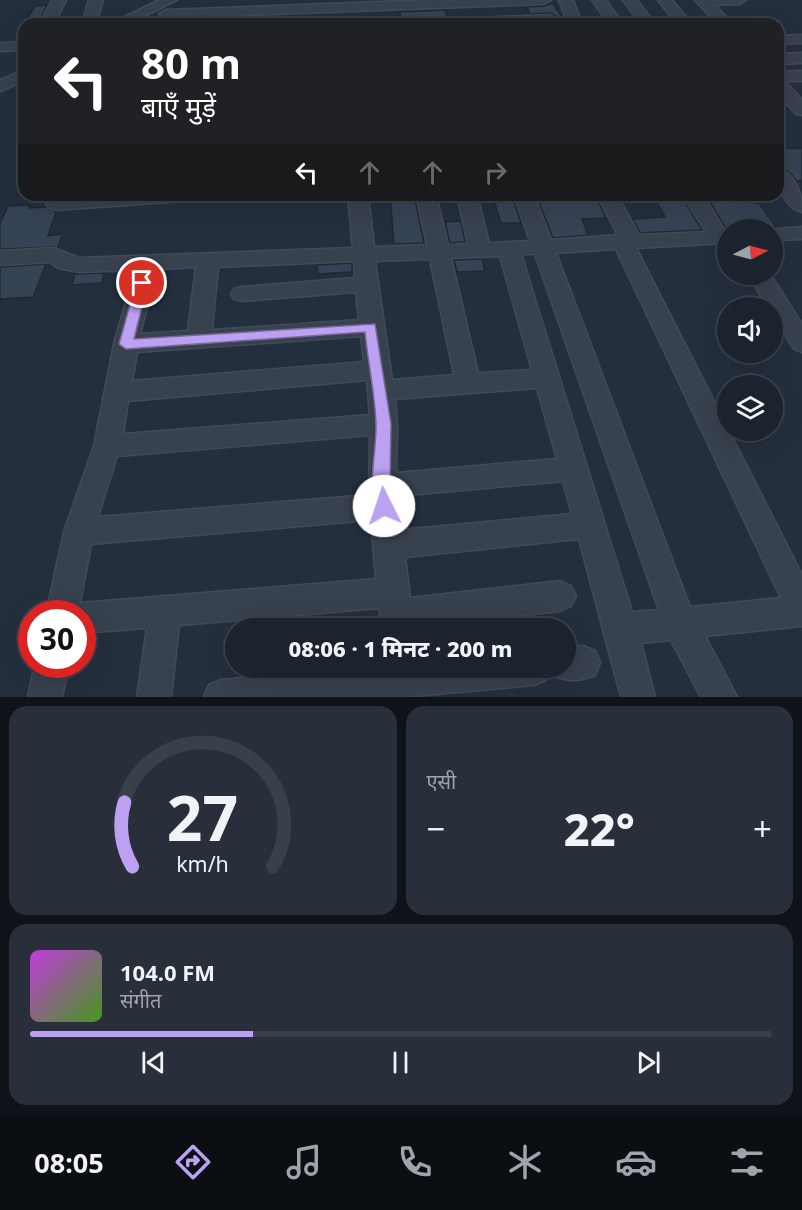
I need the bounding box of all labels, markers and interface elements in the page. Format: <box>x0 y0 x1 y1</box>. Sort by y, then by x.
text: 80 m <box>141 34 241 91</box>
icon: left <box>42 42 120 120</box>
text: बाएँ मुड़ें <box>141 88 216 125</box>
icon: left <box>290 156 323 189</box>
icon: ahead <box>353 156 386 189</box>
icon: ahead <box>416 156 449 189</box>
icon: right <box>479 156 512 189</box>
north arrow <box>717 219 783 285</box>
map controls <box>717 219 783 441</box>
pin <box>116 257 167 308</box>
icon: arrive <box>125 266 158 299</box>
button: sound <box>717 297 783 363</box>
button: layers <box>717 375 783 441</box>
position arrow <box>352 474 416 538</box>
speed limit sign: 30 <box>18 600 96 678</box>
text: 08:06 · 1 मिनट · 200 m <box>289 633 512 663</box>
text: एसी <box>427 768 456 795</box>
text: 27 <box>167 774 238 859</box>
text: 22° <box>564 798 635 859</box>
text: − <box>427 806 445 851</box>
text: + <box>753 806 772 851</box>
text: km/h <box>176 850 229 879</box>
text: 104.0 FM <box>120 957 215 987</box>
text: संगीत <box>120 987 161 1014</box>
icon: previous <box>137 1046 170 1079</box>
icon: pause <box>384 1046 417 1079</box>
icon: next <box>632 1046 665 1079</box>
icon: directions <box>172 1141 214 1183</box>
icon: music <box>283 1141 325 1183</box>
icon: phone <box>394 1141 436 1183</box>
icon: climate <box>504 1141 546 1183</box>
icon: car <box>615 1141 657 1183</box>
icon: filters <box>726 1141 768 1183</box>
text: 08:05 <box>34 1144 104 1181</box>

